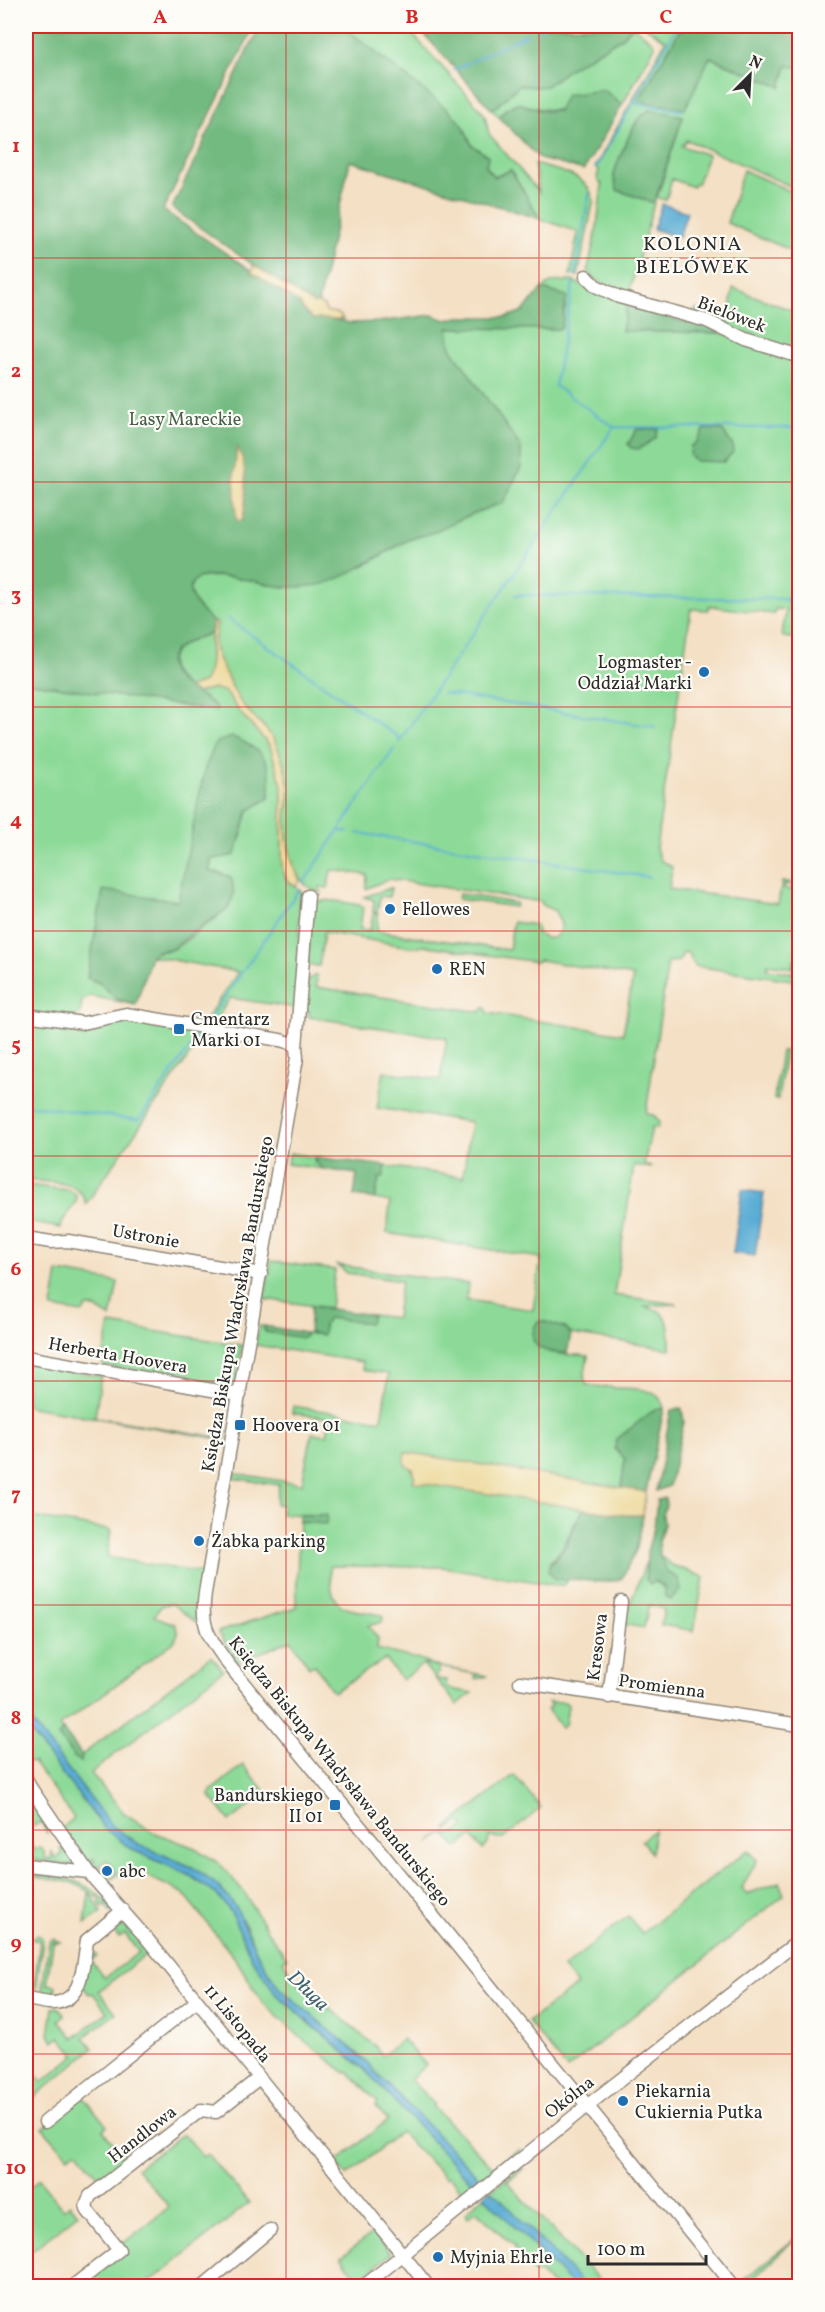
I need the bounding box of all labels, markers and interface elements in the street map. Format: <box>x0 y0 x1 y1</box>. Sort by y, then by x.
text: A <box>153 4 167 32</box>
text: B <box>405 4 419 32</box>
text: C <box>660 4 673 32</box>
north arrow <box>720 45 780 105</box>
text: N <box>746 51 765 76</box>
text: 1 <box>12 133 20 161</box>
district label: KOLONIA BIELÓWEK <box>636 231 750 282</box>
street label: Bielówek <box>693 291 770 340</box>
text: 2 <box>11 358 21 386</box>
park label: Lasy Mareckie <box>129 408 241 433</box>
text: 3 <box>11 582 21 610</box>
place label: Logmaster - Oddział Marki <box>578 651 692 697</box>
marker: Logmaster - Oddział Marki <box>697 665 711 679</box>
text: 4 <box>10 807 22 835</box>
place label: Fellowes <box>402 898 470 923</box>
marker: Fellowes <box>383 902 397 916</box>
place label: REN <box>449 958 486 983</box>
marker: REN <box>430 962 444 976</box>
place label: Cmentarz Marki 01 <box>191 1008 270 1054</box>
marker: Cmentarz Marki 01 <box>172 1022 186 1036</box>
text: 5 <box>11 1032 21 1060</box>
street label: Księdza Biskupa Władysława Bandurskiego <box>197 1134 280 1475</box>
street label: Ustronie <box>110 1219 181 1256</box>
text: 6 <box>11 1256 22 1284</box>
street label: Herberta Hoovera <box>46 1332 190 1381</box>
place label: Hoovera 01 <box>252 1414 340 1439</box>
marker: Hoovera 01 <box>233 1418 247 1432</box>
text: 7 <box>11 1481 21 1509</box>
place label: Żabka parking <box>211 1530 325 1555</box>
marker: Żabka parking <box>192 1534 206 1548</box>
street label: Kresowa <box>582 1612 615 1683</box>
street label: Księdza Biskupa Władysława Bandurskiego <box>222 1631 456 1912</box>
street label: Promienna <box>617 1669 707 1706</box>
text: 8 <box>11 1705 21 1733</box>
place label: Bandurskiego II 01 <box>214 1784 323 1830</box>
marker: Bandurskiego II 01 <box>328 1798 342 1812</box>
place label: abc <box>119 1860 146 1885</box>
marker: abc <box>100 1864 114 1878</box>
text: 9 <box>10 1930 22 1958</box>
water label: Długa <box>281 1965 335 2018</box>
street label: 11 Listopada <box>197 1979 276 2069</box>
street label: Okólna <box>540 2071 600 2126</box>
place label: Piekarnia Cukiernia Putka <box>635 2080 763 2126</box>
marker: Piekarnia Cukiernia Putka <box>616 2094 630 2108</box>
street label: Handlowa <box>103 2100 183 2170</box>
text: 10 <box>6 2155 26 2183</box>
scale bar <box>588 2228 706 2266</box>
text: 100 m <box>597 2238 646 2263</box>
place label: Myjnia Ehrle <box>450 2246 552 2271</box>
marker: Myjnia Ehrle <box>431 2250 445 2264</box>

